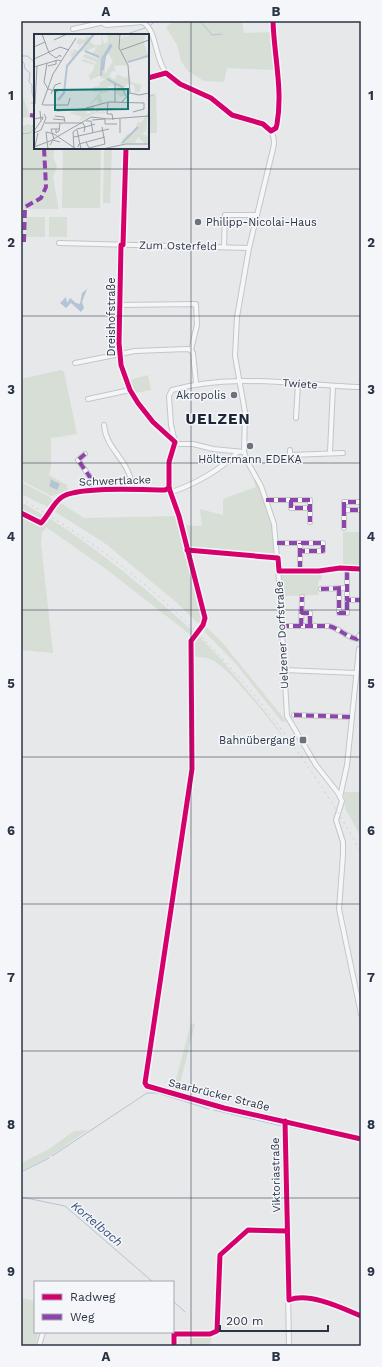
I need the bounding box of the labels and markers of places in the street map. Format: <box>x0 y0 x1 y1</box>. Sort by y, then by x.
place label: Philipp-Nicolai-Haus <box>206 216 317 229</box>
marker: Philipp-Nicolai-Haus <box>193 217 203 227</box>
place label: Akropolis <box>176 389 226 402</box>
marker: Akropolis <box>229 390 239 400</box>
marker: Höltermann EDEKA <box>245 441 255 451</box>
place label: Höltermann EDEKA <box>198 453 302 466</box>
place label: Bahnübergang <box>219 734 295 747</box>
marker: Bahnübergang <box>298 735 308 745</box>

